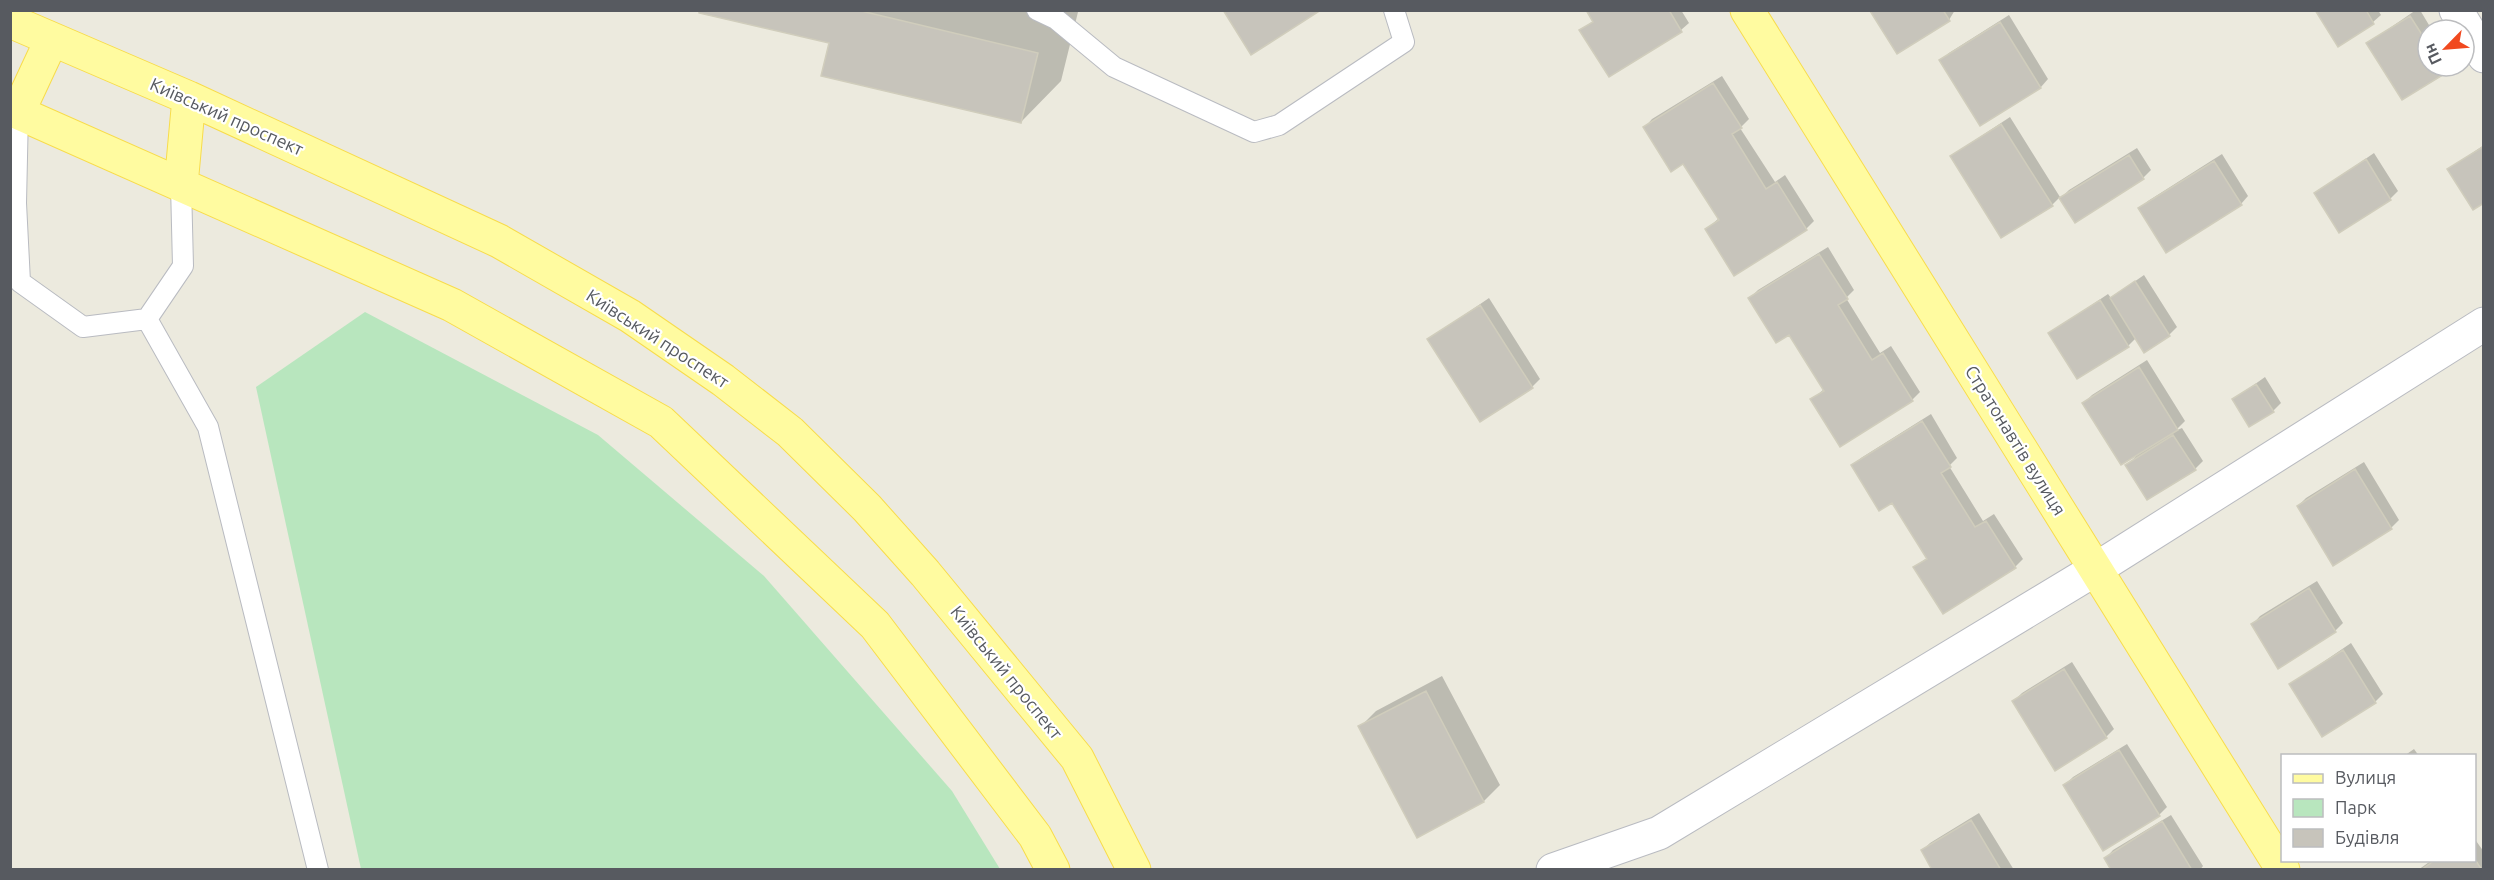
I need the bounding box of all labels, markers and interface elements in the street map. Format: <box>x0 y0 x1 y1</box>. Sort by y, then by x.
north arrow <box>2416 18 2476 78</box>
text: Пн <box>2420 41 2445 68</box>
street label: Київський проспект <box>147 73 307 159</box>
street label: Київський проспект <box>583 285 733 392</box>
street label: Стратонавтів вулиця <box>1962 361 2070 519</box>
street label: Київський проспект <box>947 601 1067 743</box>
legend <box>2281 754 2476 862</box>
text: Вулиця <box>2335 767 2396 787</box>
text: Парк <box>2335 797 2376 817</box>
text: Будівля <box>2335 827 2400 847</box>

